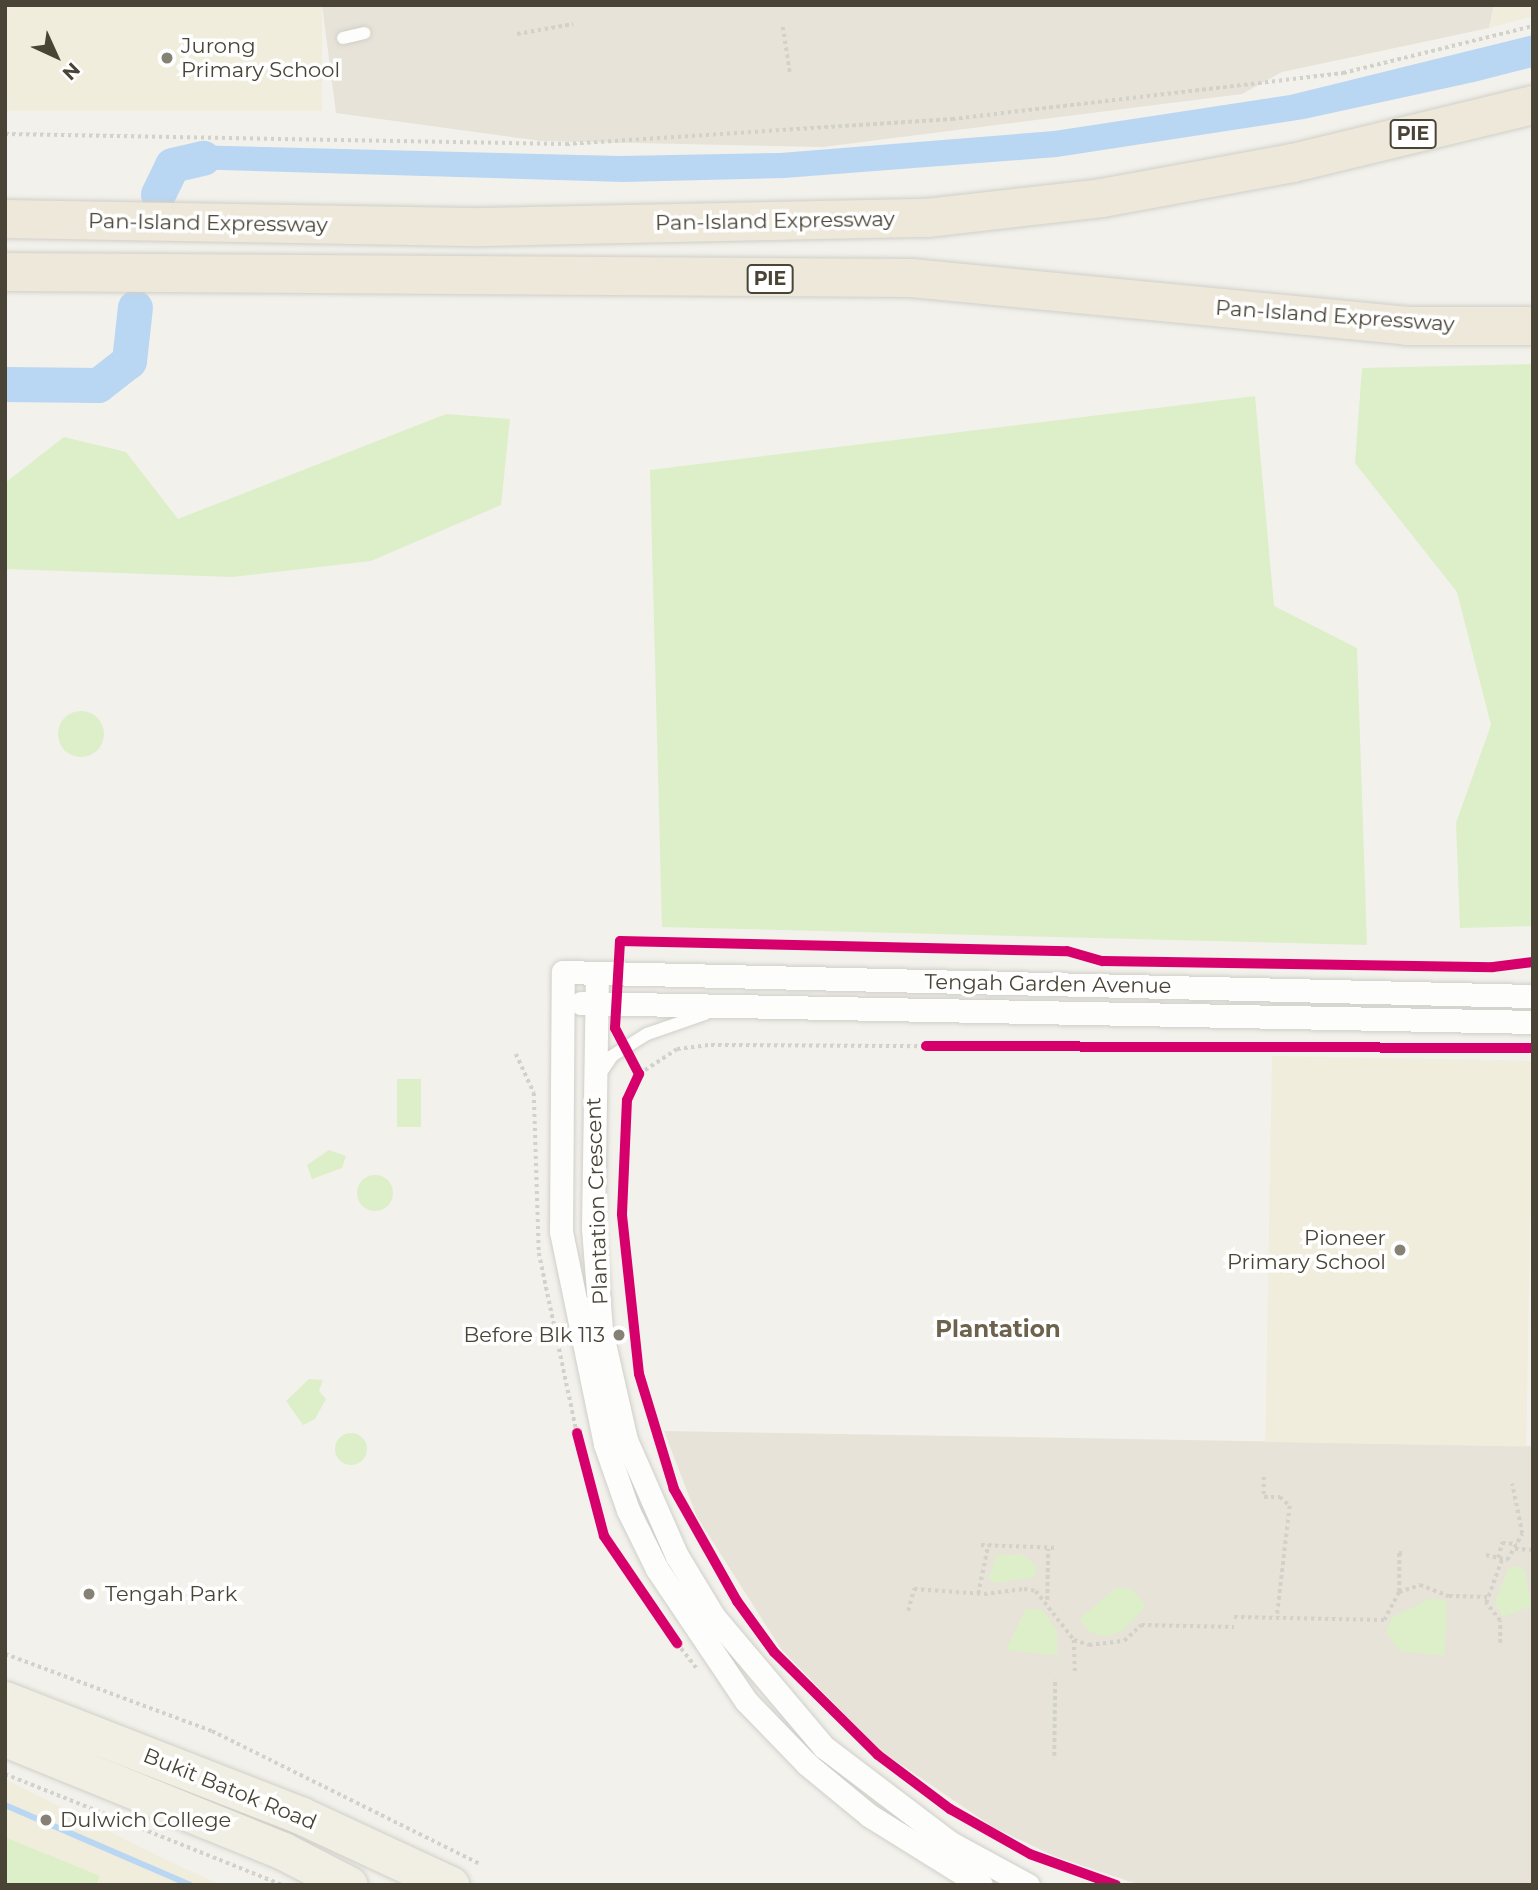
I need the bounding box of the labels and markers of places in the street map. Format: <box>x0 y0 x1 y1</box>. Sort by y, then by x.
place label: Jurong Primary School <box>181 33 340 83</box>
marker: Jurong Primary School <box>159 50 175 66</box>
place label: Pioneer Primary School <box>1227 1225 1386 1275</box>
marker: Pioneer Primary School <box>1392 1242 1408 1258</box>
place label: Before Blk 113 <box>463 1322 605 1348</box>
marker: Before Blk 113 <box>611 1327 627 1343</box>
place label: Tengah Park <box>105 1581 237 1607</box>
marker: Tengah Park <box>79 1584 99 1604</box>
place label: Dulwich College <box>60 1807 231 1833</box>
marker: Dulwich College <box>38 1812 54 1828</box>

